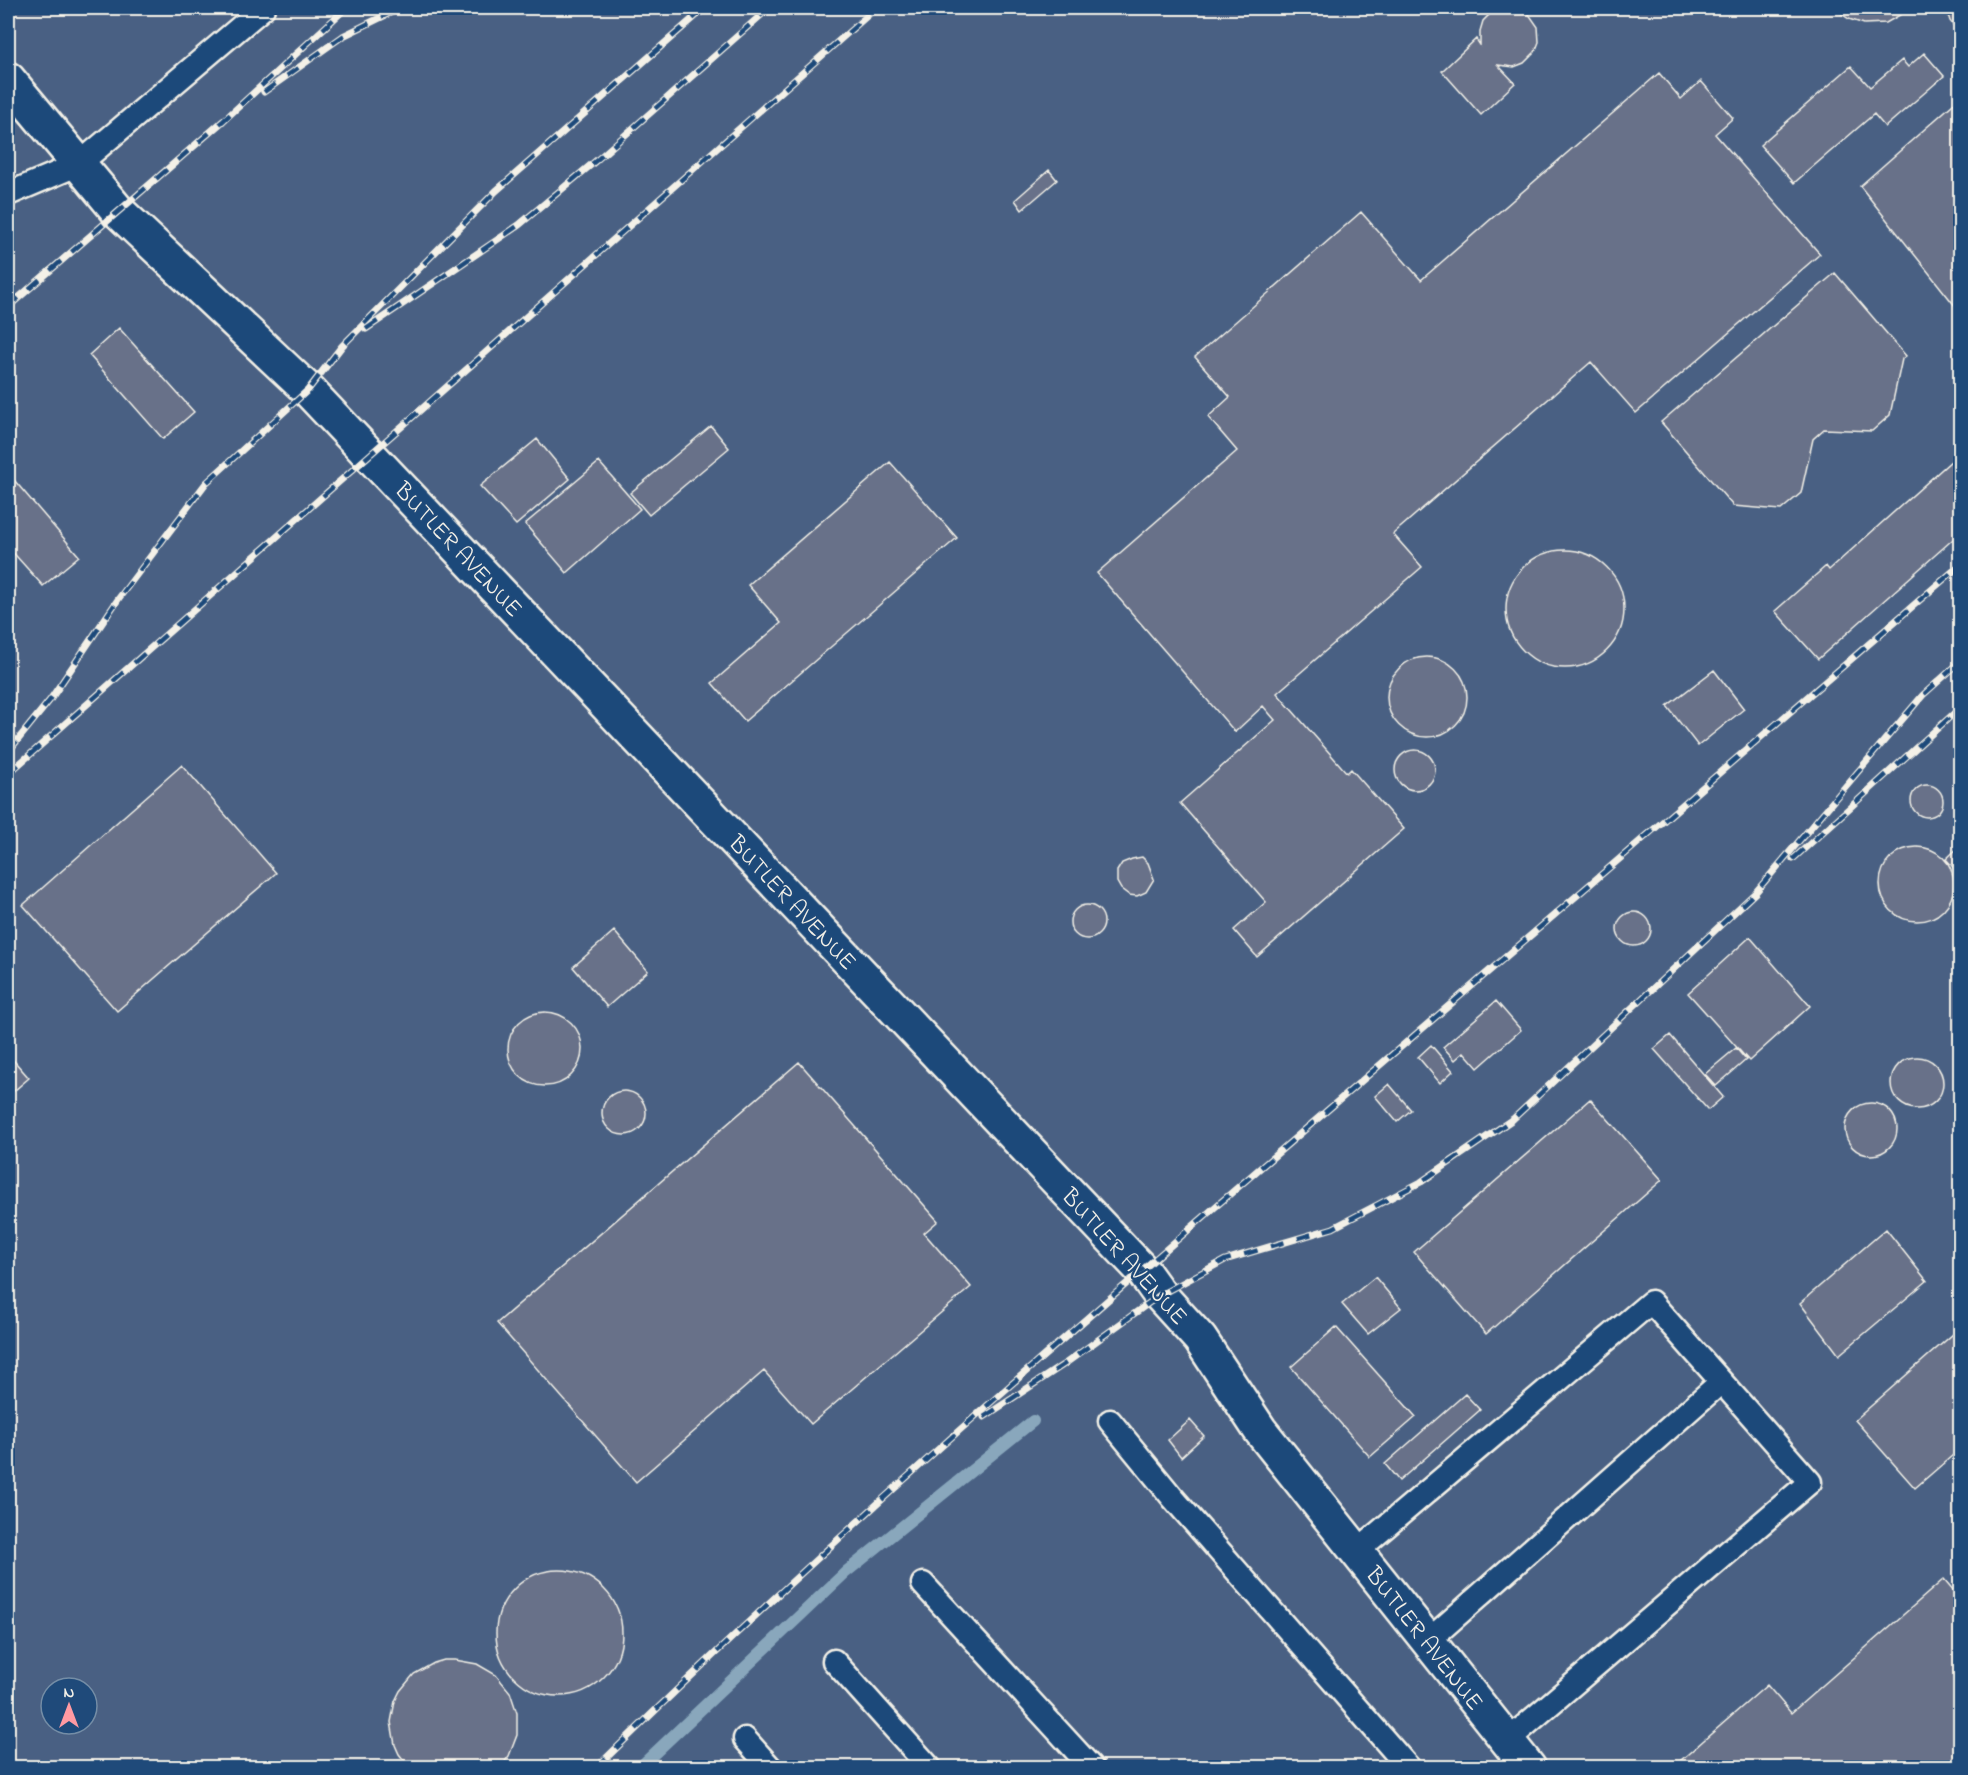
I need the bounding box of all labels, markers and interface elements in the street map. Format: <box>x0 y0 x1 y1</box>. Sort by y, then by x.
street label: BUTLER AVENUE <box>384 474 529 626</box>
street label: BUTLER AVENUE <box>718 827 863 979</box>
street label: BUTLER AVENUE <box>1051 1180 1194 1334</box>
street label: BUTLER AVENUE <box>1355 1559 1490 1719</box>
north arrow <box>39 1676 99 1736</box>
text: N <box>64 1681 75 1705</box>

